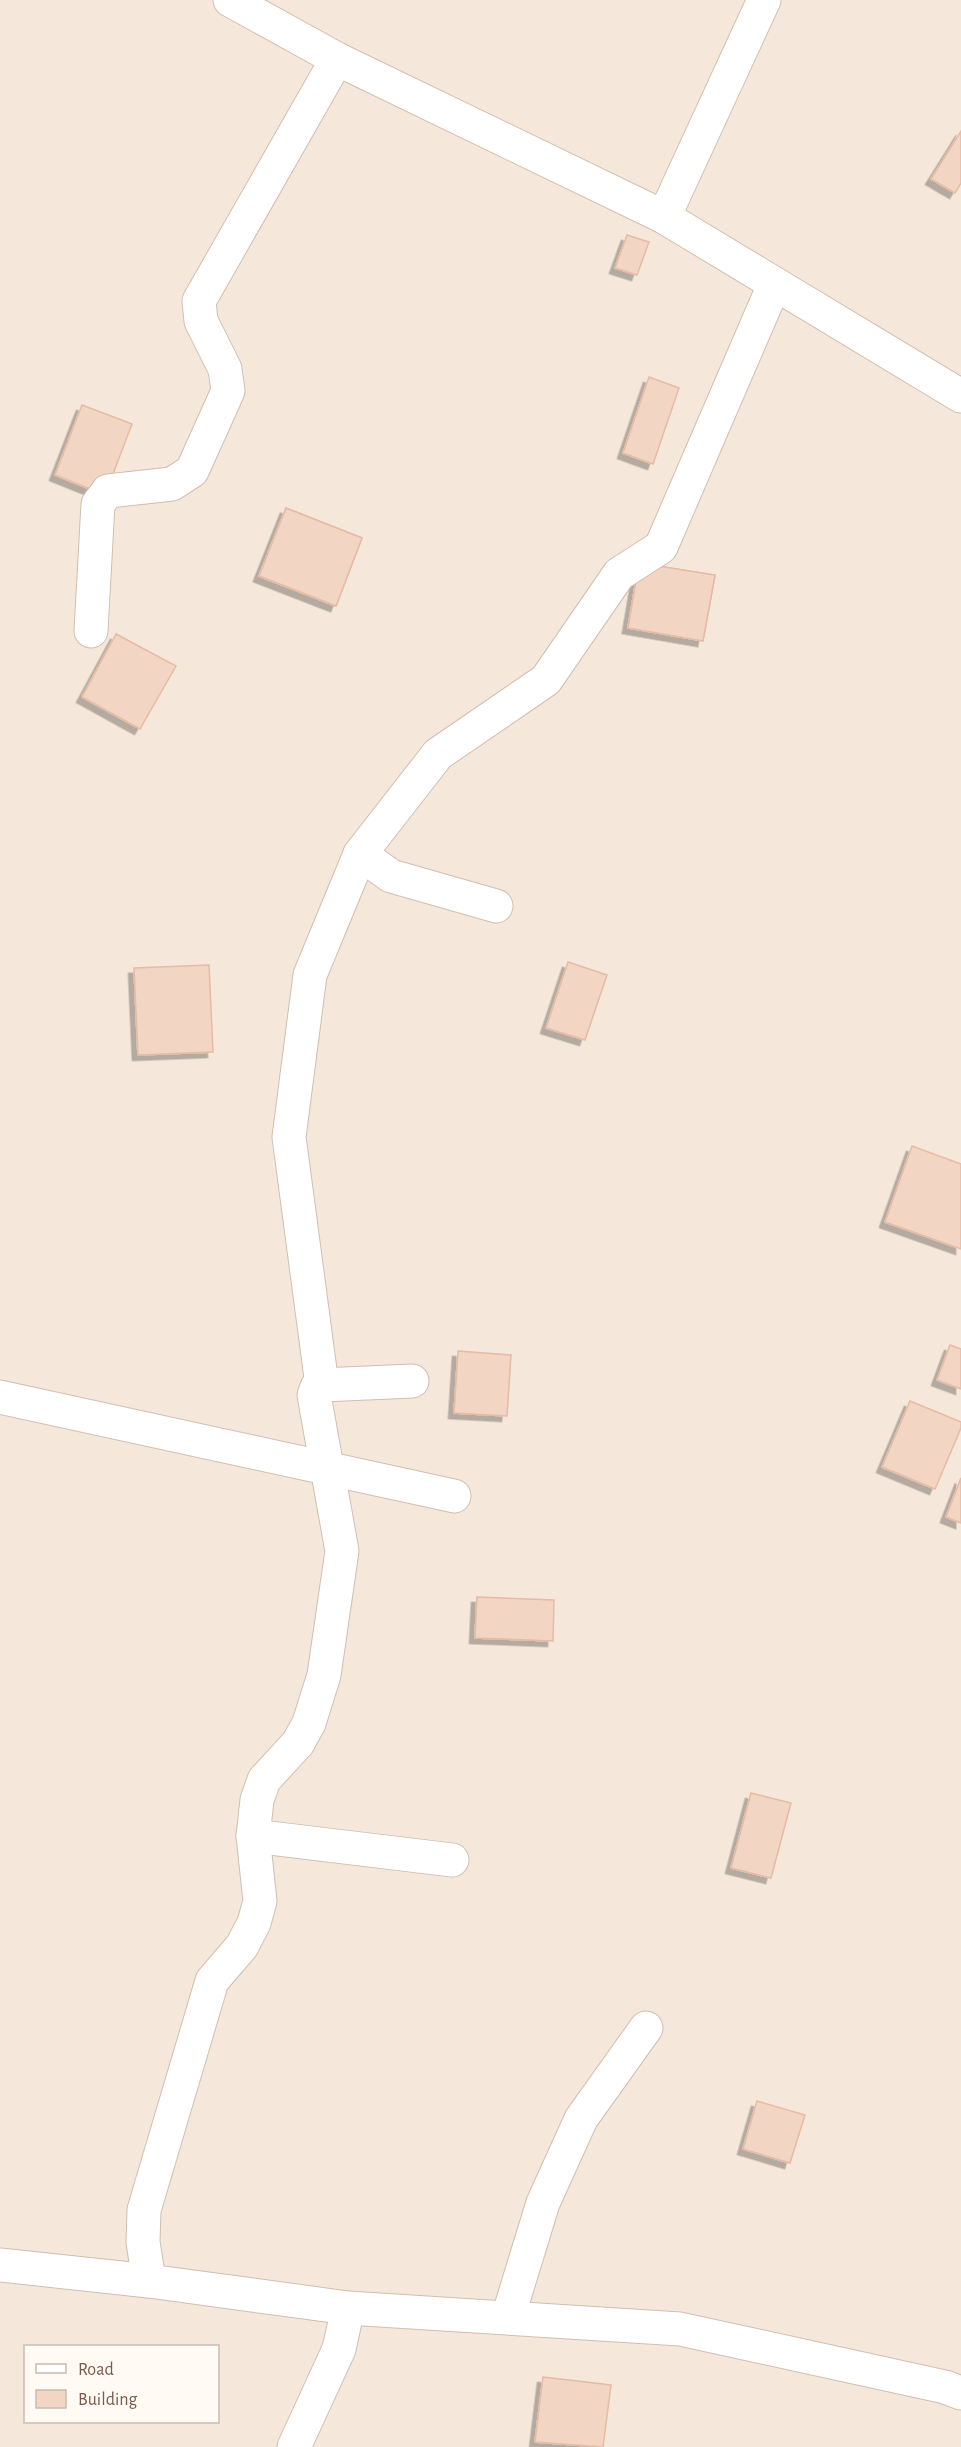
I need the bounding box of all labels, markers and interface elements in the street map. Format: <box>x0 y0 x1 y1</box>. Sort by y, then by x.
legend <box>24 2345 219 2423</box>
text: Road <box>78 2361 114 2379</box>
text: Building <box>78 2391 138 2409</box>

